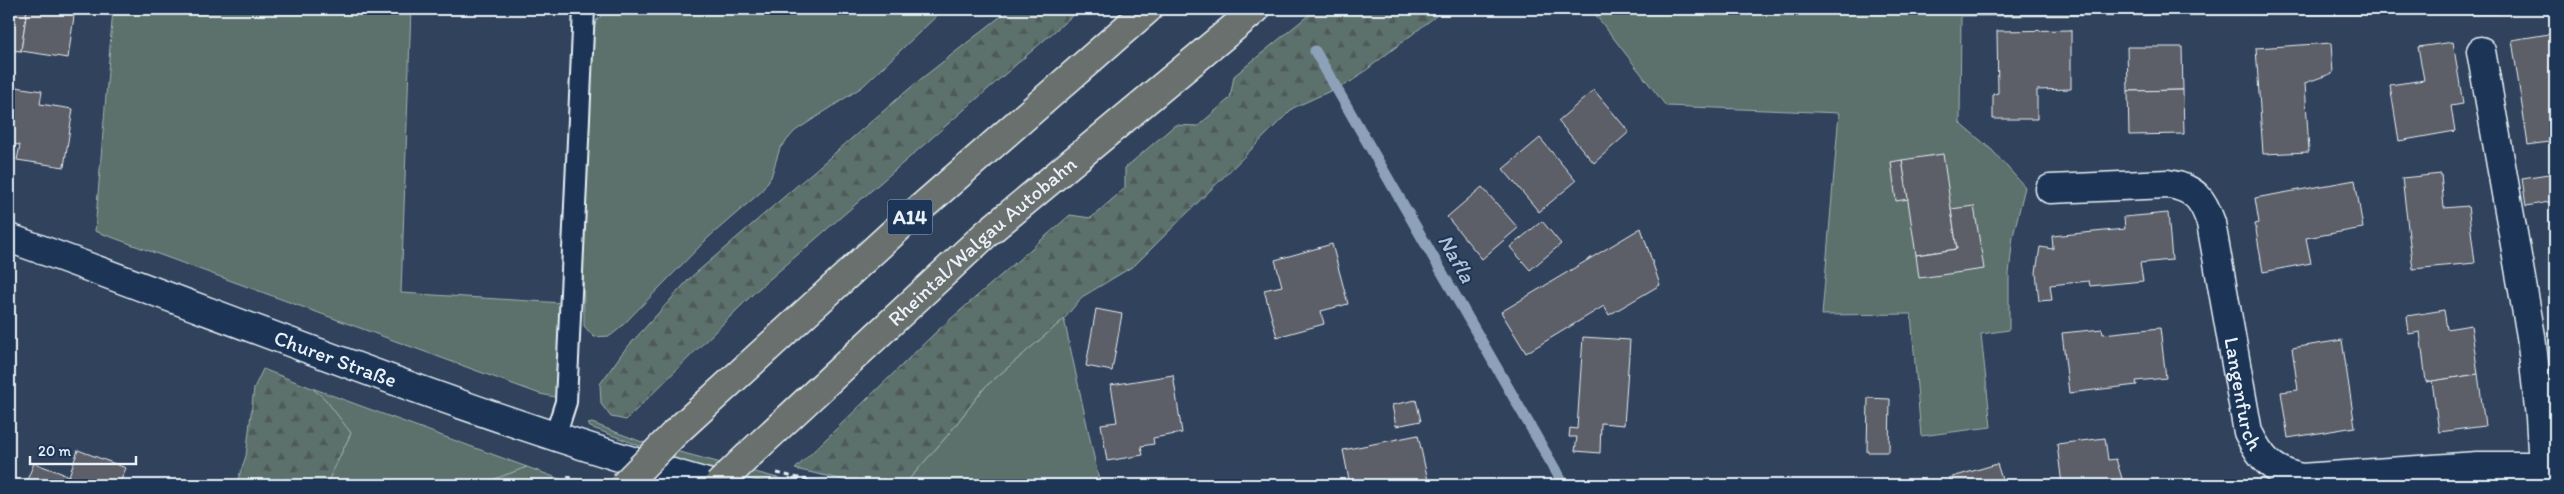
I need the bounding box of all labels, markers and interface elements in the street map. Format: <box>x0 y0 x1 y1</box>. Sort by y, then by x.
street label: Rheintal/Walgau Autobahn <box>882 151 1081 331</box>
road number: A14 <box>888 200 932 234</box>
water label: Nafla <box>1432 229 1482 288</box>
street label: Churer Straße <box>271 324 400 392</box>
street label: Langenfurch <box>2219 335 2268 455</box>
scale bar <box>30 434 136 466</box>
text: 20 m <box>38 442 72 460</box>

